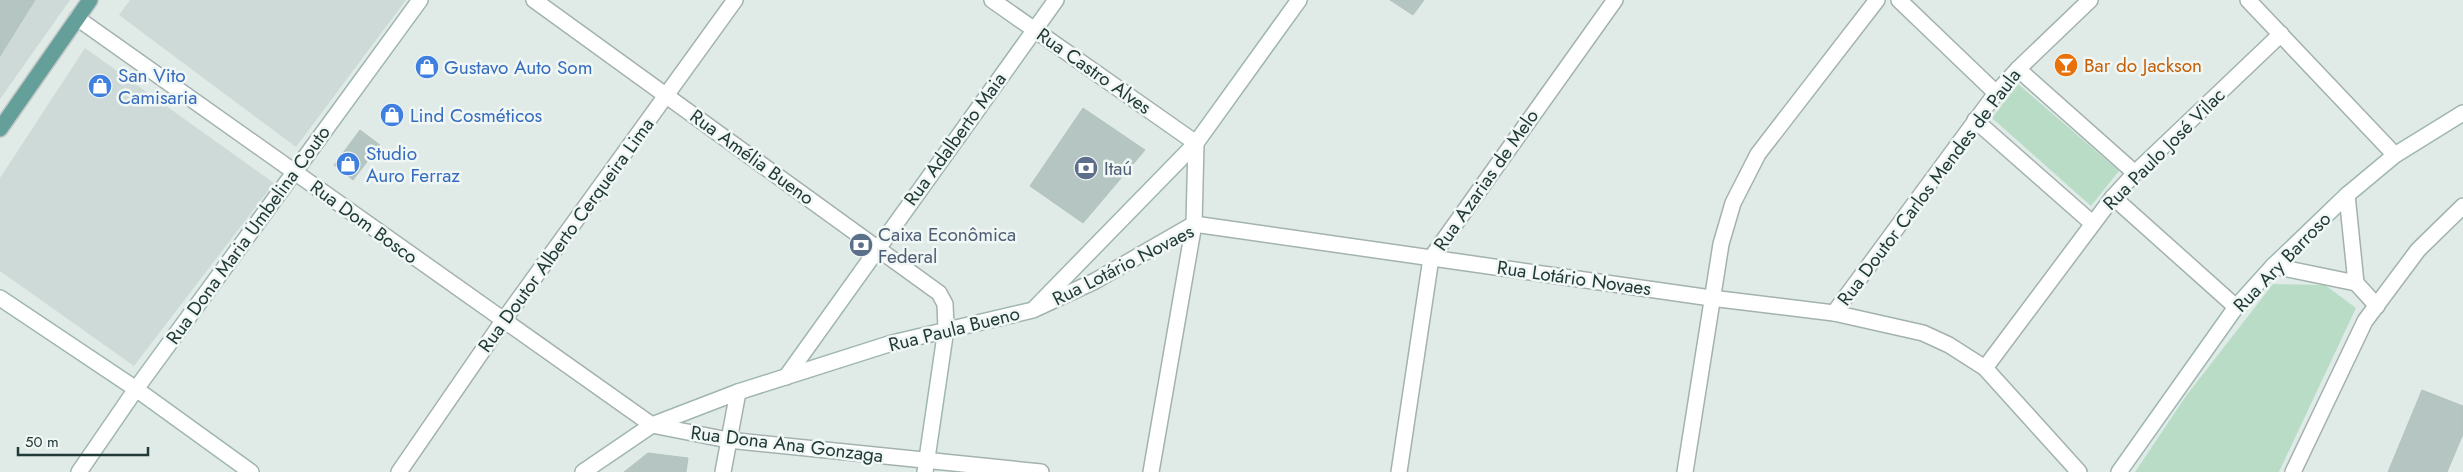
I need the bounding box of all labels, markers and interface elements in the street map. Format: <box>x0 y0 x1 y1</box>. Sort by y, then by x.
street label: Rua Castro Alves <box>1031 21 1157 121</box>
bar icon: Bar do Jackson <box>2053 52 2079 78</box>
place label: Bar do Jackson <box>2084 52 2202 79</box>
shop icon: Gustavo Auto Som <box>414 54 440 80</box>
place label: Gustavo Auto Som <box>444 54 593 81</box>
place label: San Vito Camisaria <box>118 62 197 111</box>
street label: Rua Doutor Carlos Mendes de Paula <box>1831 63 2027 311</box>
street label: Rua Adalberto Maia <box>897 67 1013 211</box>
shop icon: San Vito Camisaria <box>87 73 113 99</box>
street label: Rua Paulo José Vilac <box>2097 82 2231 216</box>
shop icon: Lind Cosméticos <box>379 102 405 128</box>
place label: Lind Cosméticos <box>410 102 543 129</box>
street label: Rua Amélia Bueno <box>684 103 820 211</box>
street label: Rua Azarias de Melo <box>1427 104 1545 256</box>
street label: Rua Doutor Alberto Cerqueira Lima <box>472 112 660 358</box>
street label: Rua Dona Maria Umbelina Couto <box>159 120 337 350</box>
place label: Studio Auro Ferraz <box>366 140 460 189</box>
shop icon: Studio Auro Ferraz <box>335 151 361 177</box>
bank icon: Itaú <box>1073 155 1099 181</box>
place label: Itaú <box>1104 155 1132 182</box>
street label: Rua Dom Bosco <box>305 174 423 270</box>
street label: Rua Ary Barroso <box>2227 206 2337 318</box>
street label: Rua Lotário Novaes <box>1048 218 1199 312</box>
place label: Caixa Econômica Federal <box>878 221 1016 270</box>
bank icon: Caixa Econômica Federal <box>848 232 874 258</box>
street label: Rua Lotário Novaes <box>1495 254 1653 302</box>
street label: Rua Paula Bueno <box>886 300 1022 358</box>
street label: Rua Dona Ana Gonzaga <box>689 419 885 469</box>
scale bar <box>18 424 148 456</box>
text: 50 m <box>25 431 59 453</box>

